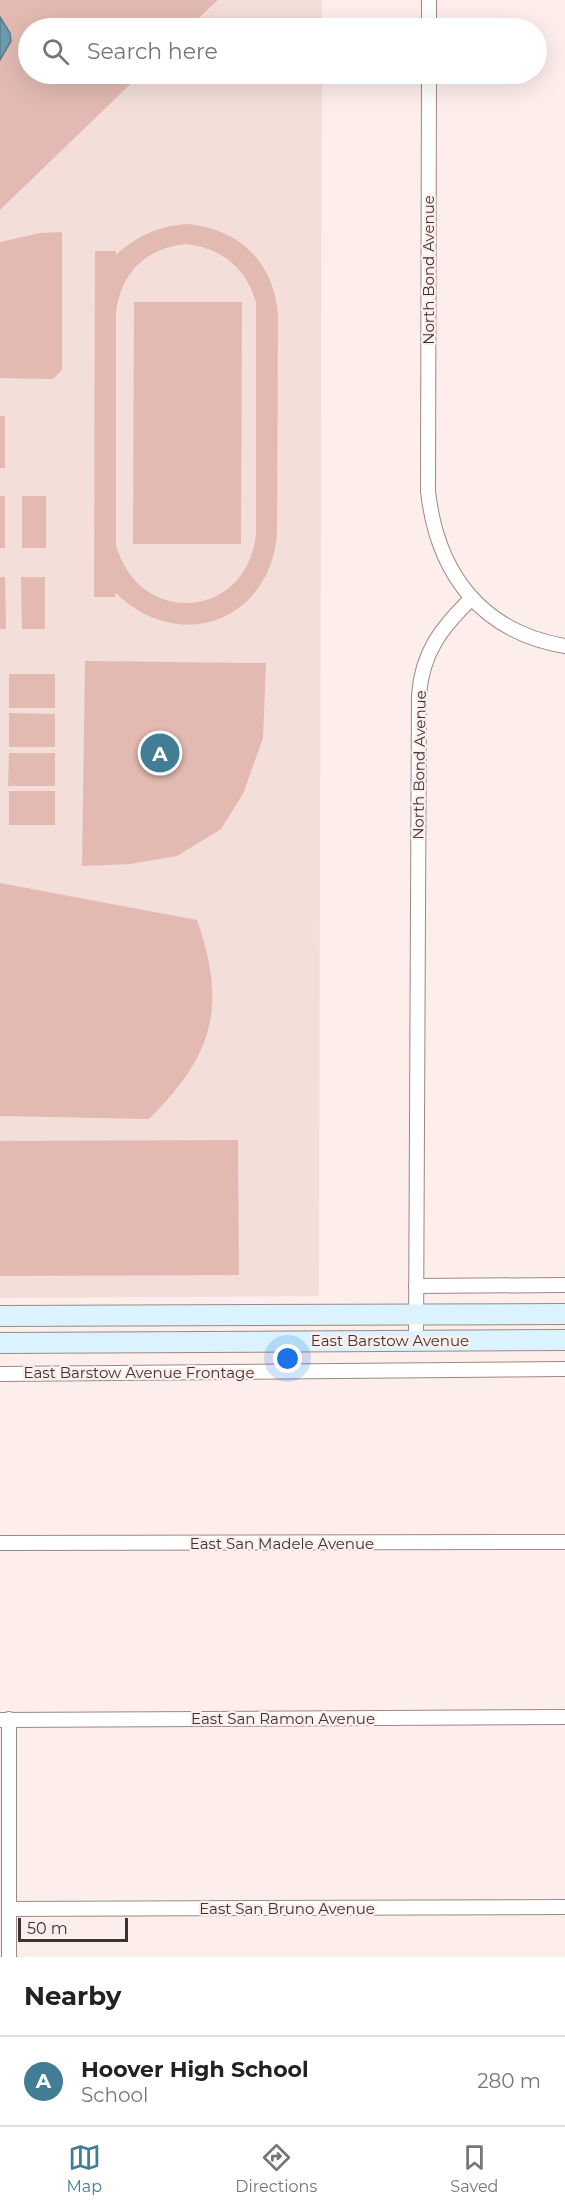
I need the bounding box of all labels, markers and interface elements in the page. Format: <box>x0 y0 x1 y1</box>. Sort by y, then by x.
search box <box>18 18 547 84</box>
icon: search <box>39 35 72 68</box>
text: Search here <box>87 38 218 65</box>
street label: North Bond Avenue <box>419 195 438 345</box>
street label: North Bond Avenue <box>408 690 430 840</box>
pin: A <box>140 730 180 776</box>
street label: East Barstow Avenue <box>311 1331 469 1350</box>
your location <box>273 1344 302 1373</box>
street label: East Barstow Avenue Frontage <box>24 1363 254 1382</box>
street label: East San Madele Avenue <box>190 1534 374 1553</box>
street label: East San Ramon Avenue <box>191 1709 375 1728</box>
street label: East San Bruno Avenue <box>199 1899 375 1918</box>
scale bar <box>18 1915 128 1942</box>
text: 50 m <box>27 1919 68 1938</box>
text: Nearby <box>24 1980 121 2012</box>
text: Hoover High School <box>81 2056 309 2083</box>
text: A <box>36 2069 51 2093</box>
text: 280 m <box>477 2069 541 2093</box>
text: School <box>81 2083 148 2107</box>
tab: Map <box>67 2141 102 2196</box>
tab: Directions <box>235 2141 317 2196</box>
tab: Saved <box>450 2141 498 2196</box>

